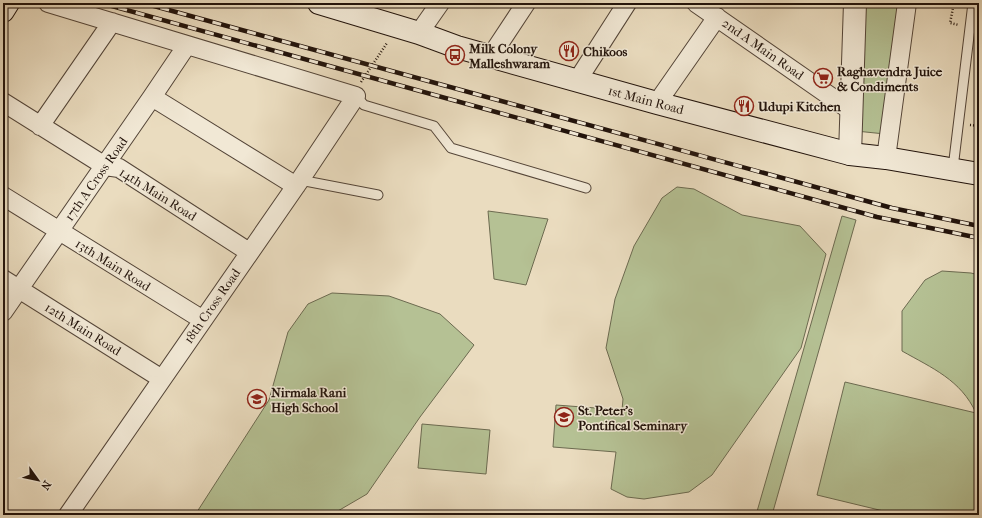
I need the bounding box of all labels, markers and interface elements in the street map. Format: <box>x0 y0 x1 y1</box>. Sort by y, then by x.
street label: 2nd A Main Road <box>719 15 807 83</box>
restaurant icon: Chikoos <box>558 40 580 62</box>
place label: Milk Colony Malleshwaram <box>468 41 550 71</box>
bus stop icon: Milk Colony Malleshwaram <box>444 44 466 66</box>
place label: Chikoos <box>583 44 628 59</box>
place label: Raghavendra Juice & Condiments <box>837 64 943 94</box>
supermarket icon: Raghavendra Juice & Condiments <box>812 67 834 89</box>
street label: 1st Main Road <box>606 83 686 118</box>
restaurant icon: Udupi Kitchen <box>733 95 755 117</box>
place label: Udupi Kitchen <box>757 99 841 115</box>
street label: 17th A Cross Road <box>61 133 131 224</box>
street label: 14th Main Road <box>117 164 200 224</box>
street label: 13th Main Road <box>73 236 154 295</box>
street label: 18th Cross Road <box>181 265 244 346</box>
street label: 12th Main Road <box>42 300 125 359</box>
place label: Nirmala Rani High School <box>271 385 347 416</box>
school or university icon: Nirmala Rani High School <box>246 388 268 410</box>
place label: St. Peter's Pontifical Seminary <box>578 403 688 434</box>
school or university icon: St. Peter's Pontifical Seminary <box>553 406 575 428</box>
north arrow <box>18 460 58 500</box>
text: N <box>38 478 54 493</box>

